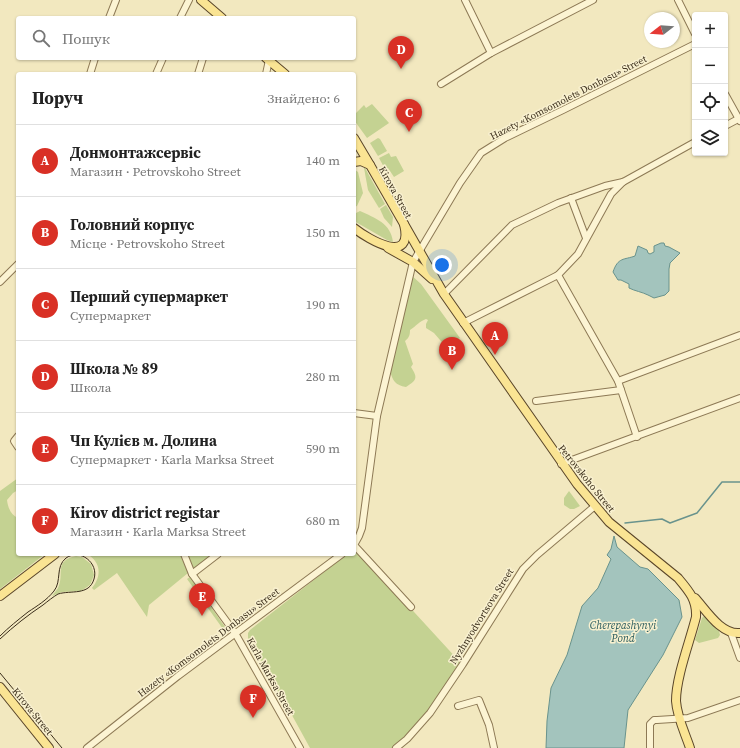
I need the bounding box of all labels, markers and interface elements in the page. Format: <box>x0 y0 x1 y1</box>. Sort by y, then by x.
north arrow <box>644 12 680 48</box>
map controls <box>692 12 728 156</box>
button: + <box>692 12 728 48</box>
search box <box>16 16 356 60</box>
icon: search <box>30 27 52 49</box>
text: Пошук <box>62 28 110 49</box>
pin: D <box>388 36 414 69</box>
button: − <box>692 48 728 84</box>
street label: Hazety «Komsomolets Donbasu» Street <box>488 52 649 143</box>
button: locate <box>692 84 728 120</box>
text: Поруч <box>32 86 83 110</box>
text: Знайдено: 6 <box>267 90 340 107</box>
pin: C <box>396 99 422 132</box>
button: layers <box>692 120 728 156</box>
text: Донмонтажсервіс <box>70 142 201 163</box>
text: A <box>41 152 49 169</box>
text: 140 m <box>306 152 340 169</box>
text: Магазин · Petrovskoho Street <box>70 163 241 180</box>
street label: Kirova Street <box>376 164 416 221</box>
text: Головний корпус <box>70 214 195 235</box>
text: B <box>41 224 49 241</box>
text: 150 m <box>306 224 340 241</box>
text: Місце · Petrovskoho Street <box>70 235 225 252</box>
your location <box>432 255 452 275</box>
text: Перший супермаркет <box>70 286 228 307</box>
text: C <box>41 296 49 313</box>
text: 190 m <box>306 296 340 313</box>
text: Супермаркет <box>70 307 151 324</box>
pin: A <box>482 322 508 355</box>
pin: B <box>439 337 465 370</box>
text: Школа № 89 <box>70 358 158 379</box>
text: D <box>40 368 50 385</box>
text: 280 m <box>306 368 340 385</box>
text: Школа <box>70 379 111 396</box>
text: Чп Кулієв м. Долина <box>70 430 217 451</box>
text: E <box>41 440 49 457</box>
text: 590 m <box>306 440 340 457</box>
street label: Petrovskoho Street <box>555 442 618 515</box>
text: Супермаркет · Karla Marksa Street <box>70 451 274 468</box>
text: Kirov district registar <box>70 502 220 523</box>
text: F <box>41 512 49 529</box>
text: 680 m <box>306 512 340 529</box>
text: Магазин · Karla Marksa Street <box>70 523 246 540</box>
street label: Nyzhnyodvortsova Street <box>447 565 517 667</box>
pin: E <box>189 583 215 616</box>
street label: Hazety «Komsomolets Donbasu» Street <box>135 584 282 700</box>
water label: Cherepashynyi Pond <box>590 618 657 646</box>
street label: Karla Marksa Street <box>244 635 298 718</box>
street label: Kirova Street <box>9 685 56 738</box>
pin: F <box>240 685 266 718</box>

